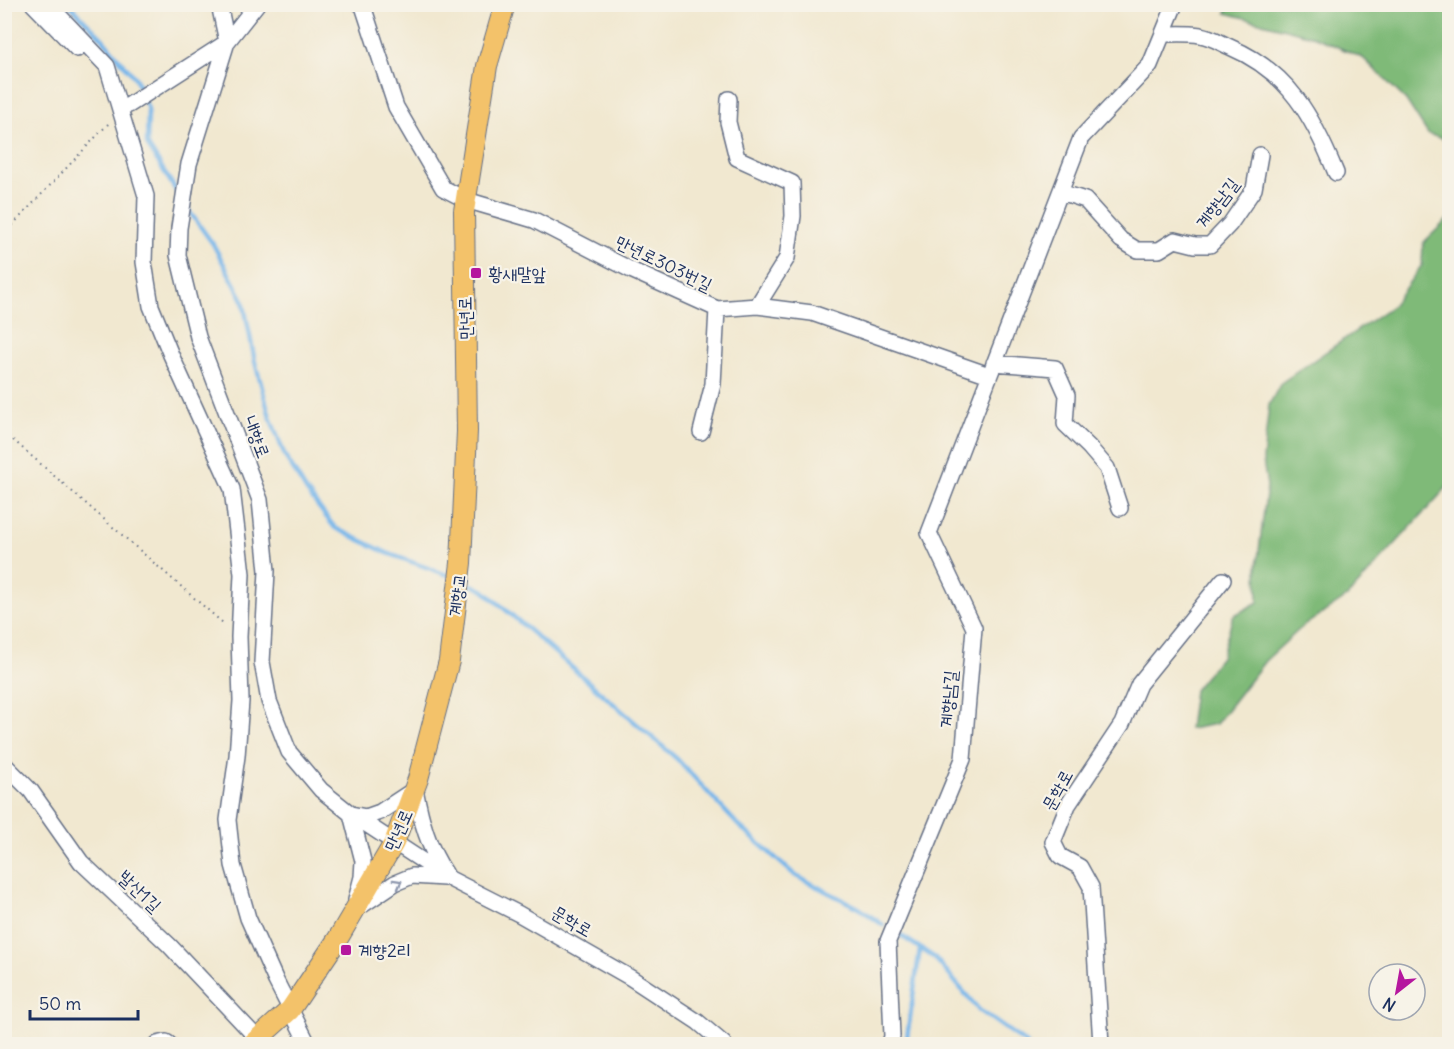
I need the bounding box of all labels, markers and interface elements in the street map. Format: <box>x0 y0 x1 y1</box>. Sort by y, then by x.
street label: 계향남길 <box>1190 173 1244 233</box>
street label: 만년로303번길 <box>612 230 717 297</box>
place label: 황새말앞 <box>488 262 546 285</box>
marker: 황새말앞 <box>469 266 483 280</box>
street label: 만년로 <box>453 296 477 340</box>
street label: 내향로 <box>238 413 276 461</box>
street label: 계향교 <box>443 572 471 618</box>
street label: 계향남길 <box>934 669 962 729</box>
street label: 문학로 <box>1036 765 1078 815</box>
street label: 만년로 <box>379 805 417 855</box>
street label: 발산1길 <box>114 865 167 917</box>
one-way arrow <box>392 878 402 890</box>
street label: 문학로 <box>547 900 597 942</box>
place label: 계향2리 <box>358 939 411 962</box>
marker: 계향2리 <box>339 943 353 957</box>
north arrow <box>1367 962 1427 1022</box>
scale bar <box>30 983 138 1021</box>
text: 50 m <box>39 992 81 1015</box>
text: N <box>1379 993 1399 1016</box>

